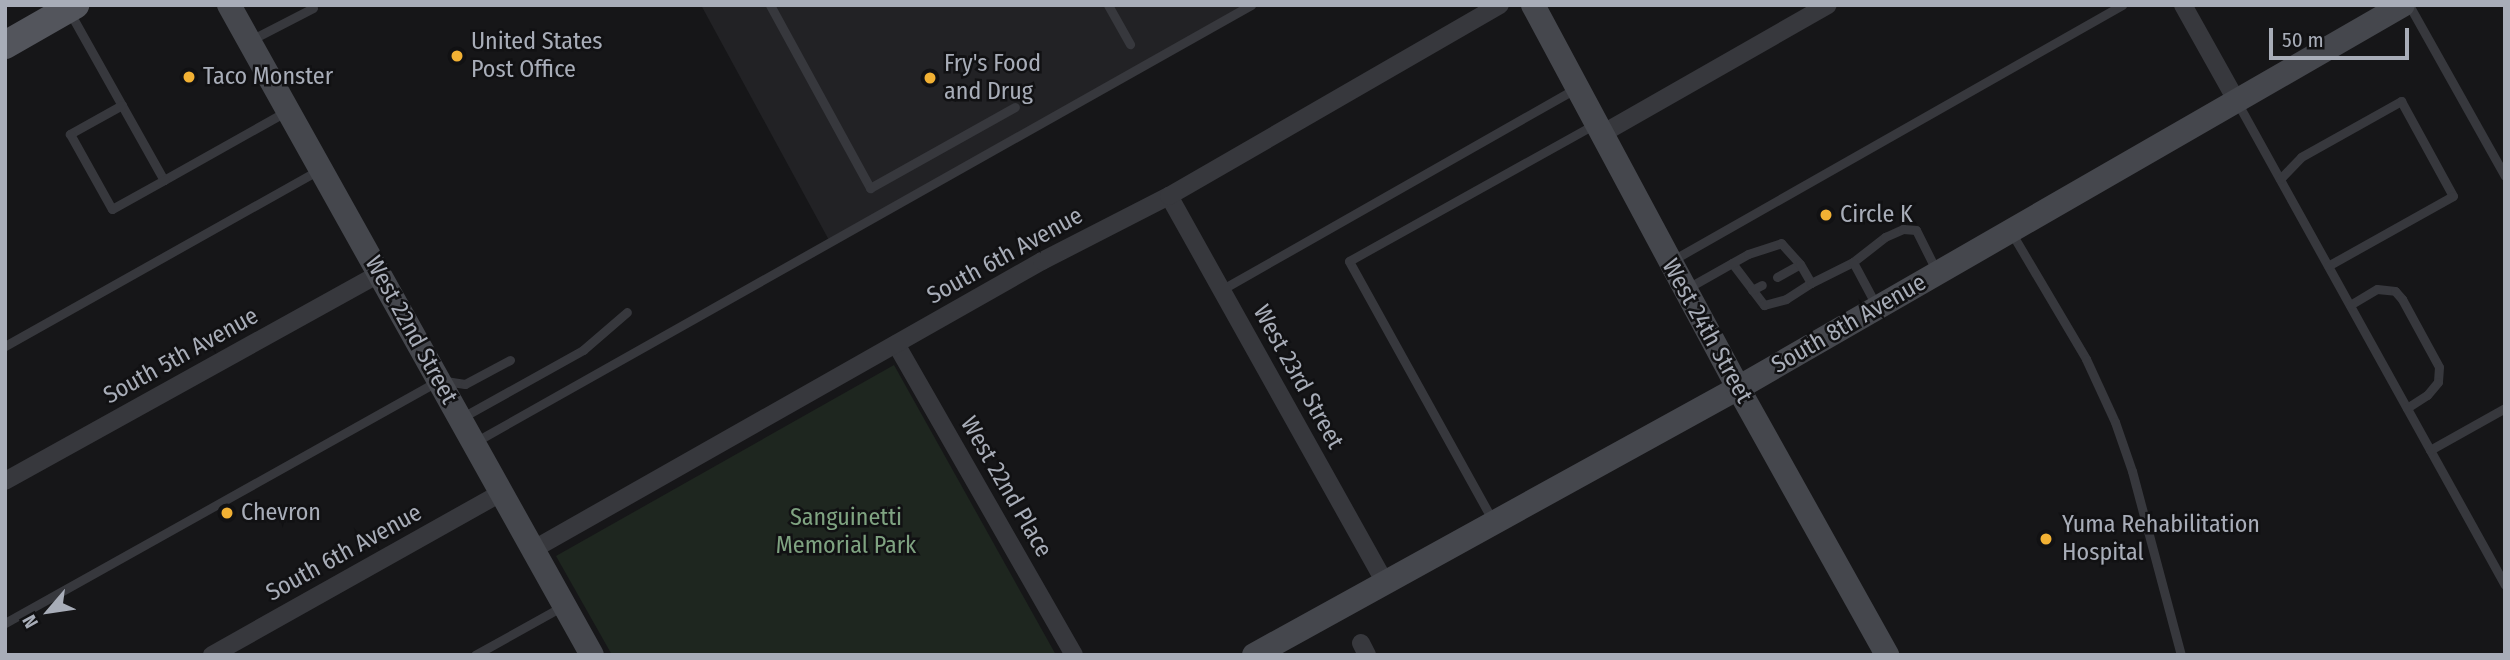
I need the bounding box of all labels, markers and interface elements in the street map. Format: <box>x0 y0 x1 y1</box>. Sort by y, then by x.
scale bar <box>2272 14 2412 58</box>
text: 50 m <box>2282 27 2324 53</box>
place label: United States Post Office <box>471 28 603 84</box>
marker: United States Post Office <box>449 48 465 64</box>
place label: Fry's Food and Drug <box>944 50 1041 106</box>
place label: Taco Monster <box>203 63 333 91</box>
marker: Taco Monster <box>181 69 197 85</box>
marker: Fry's Food and Drug <box>922 70 938 86</box>
street label: South 6th Avenue <box>922 201 1088 311</box>
place label: Circle K <box>1840 201 1913 229</box>
marker: Circle K <box>1818 207 1834 223</box>
street label: West 22nd Street <box>358 251 464 409</box>
street label: West 24th Street <box>1656 254 1758 408</box>
street label: South 8th Avenue <box>1767 268 1931 380</box>
street label: West 23rd Street <box>1247 300 1349 454</box>
street label: South 5th Avenue <box>99 302 263 410</box>
street label: West 22nd Place <box>954 412 1058 562</box>
street label: South 6th Avenue <box>261 498 427 608</box>
place label: Chevron <box>241 499 321 527</box>
park label: Sanguinetti Memorial Park <box>776 504 916 560</box>
marker: Chevron <box>219 505 235 521</box>
place label: Yuma Rehabilitation Hospital <box>2062 511 2260 567</box>
marker: Yuma Rehabilitation Hospital <box>2036 529 2056 549</box>
north arrow <box>14 576 84 646</box>
text: N <box>17 611 43 632</box>

